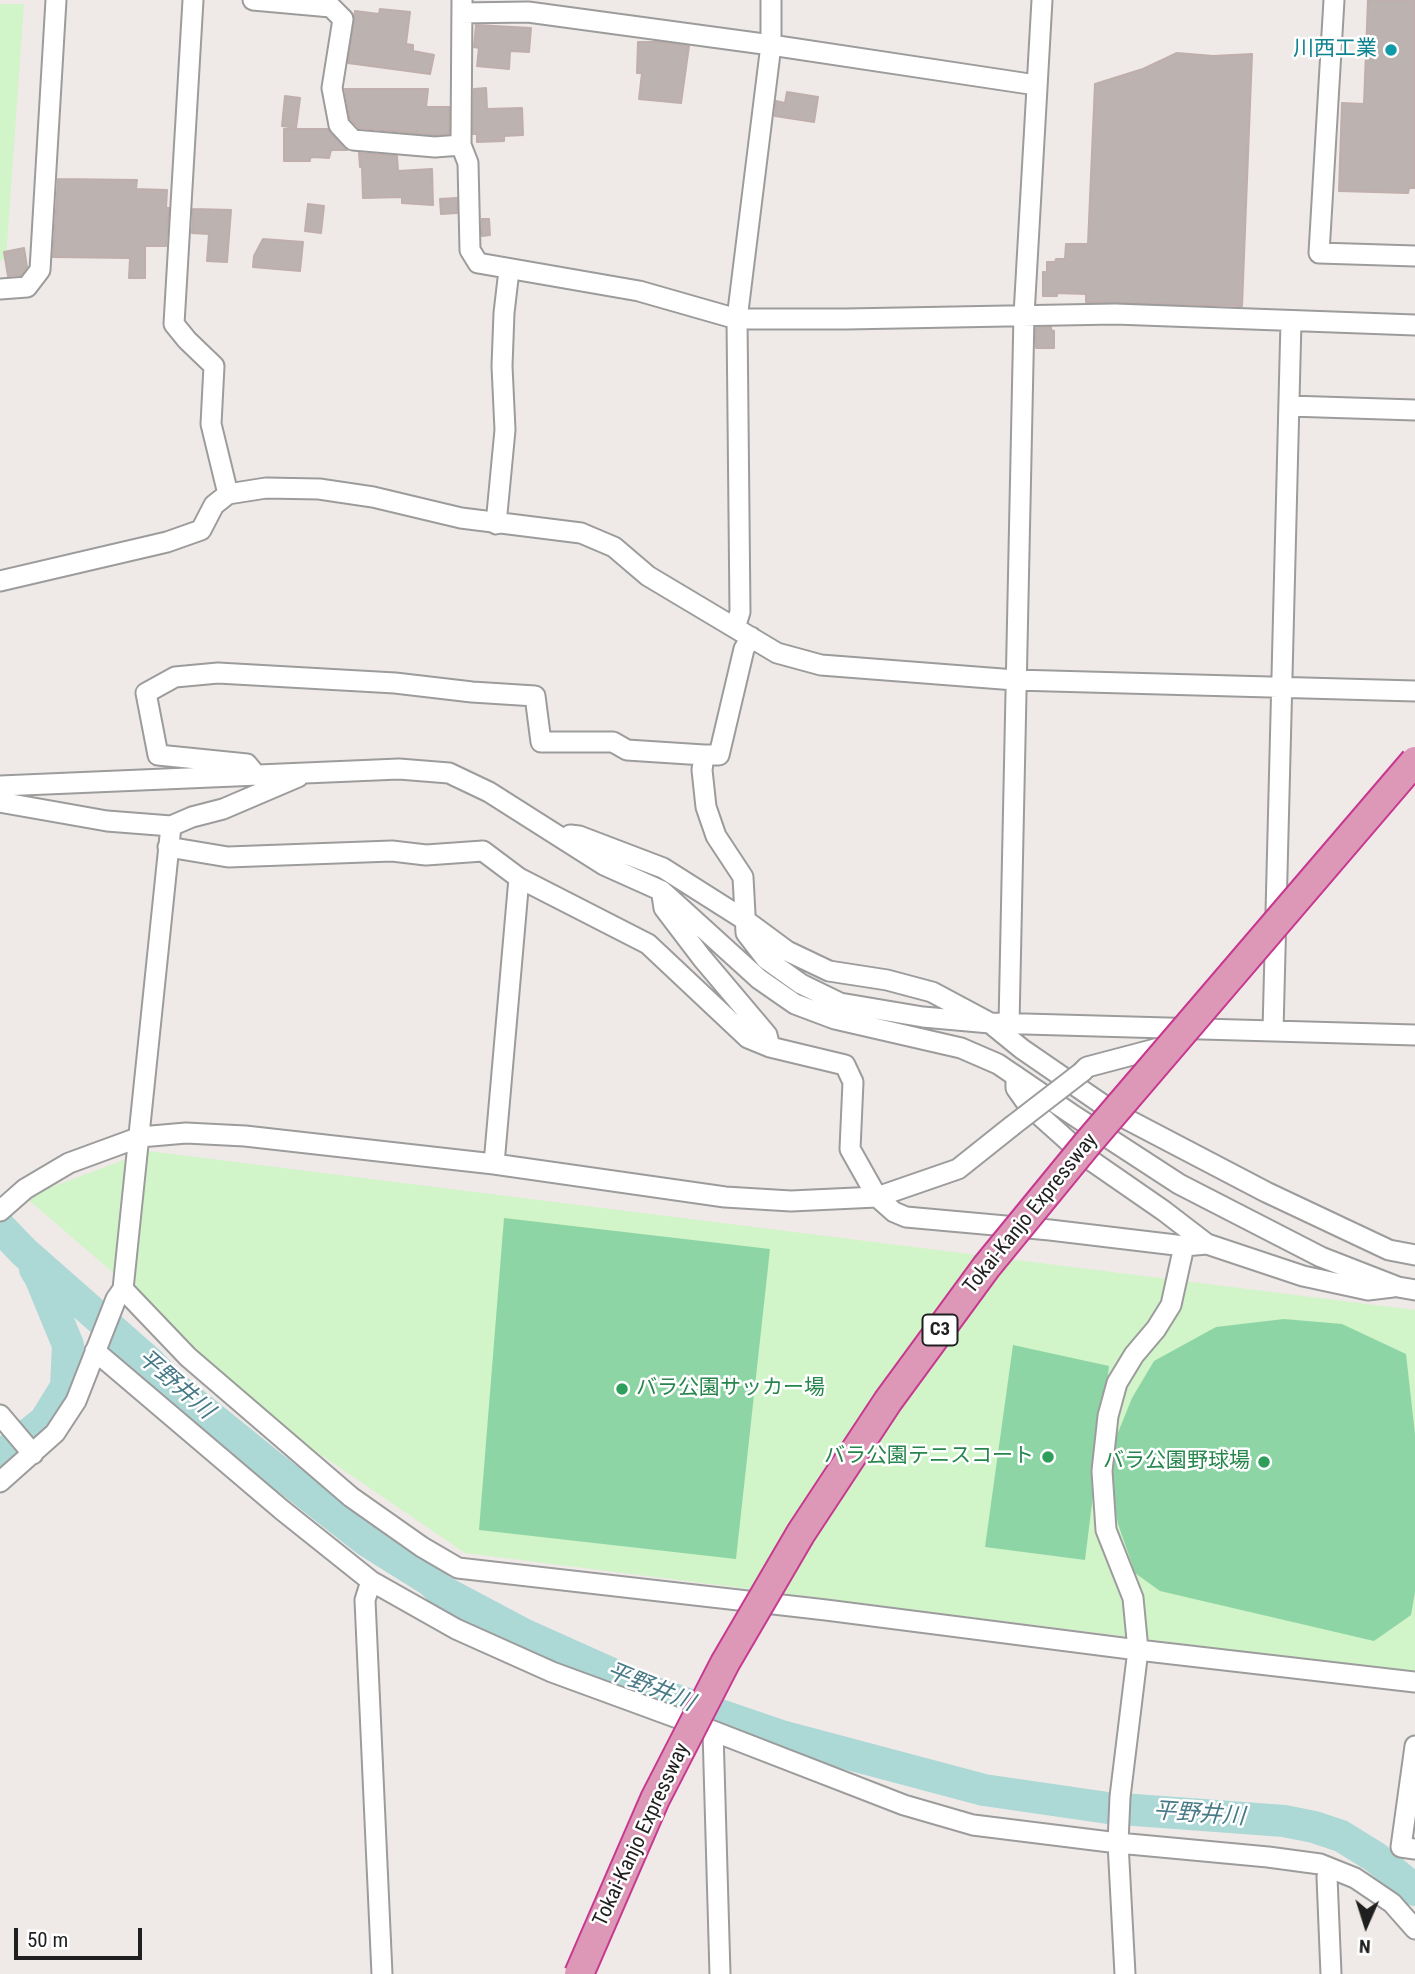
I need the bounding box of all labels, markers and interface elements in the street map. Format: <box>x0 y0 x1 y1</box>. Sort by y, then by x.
place label: 川西工業 <box>1293 37 1377 63</box>
marker: 川西工業 <box>1383 42 1399 58</box>
street label: Tokai-Kanjo Expressway <box>959 1129 1103 1299</box>
road number: C3 <box>922 1314 958 1346</box>
water label: 平野井川 <box>131 1344 219 1426</box>
place label: バラ公園サッカー場 <box>636 1376 825 1402</box>
marker: バラ公園サッカー場 <box>614 1381 630 1397</box>
place label: バラ公園テニスコート <box>824 1444 1034 1470</box>
marker: バラ公園テニスコート <box>1040 1449 1056 1465</box>
place label: バラ公園野球場 <box>1103 1449 1250 1475</box>
marker: バラ公園野球場 <box>1256 1454 1272 1470</box>
water label: 平野井川 <box>602 1658 698 1718</box>
street label: Tokai-Kanjo Expressway <box>588 1739 696 1931</box>
water label: 平野井川 <box>1152 1798 1246 1832</box>
north arrow <box>1331 1890 1401 1960</box>
scale bar <box>18 1914 145 1958</box>
text: 50 m <box>27 1928 68 1952</box>
text: N <box>1358 1935 1371 1958</box>

